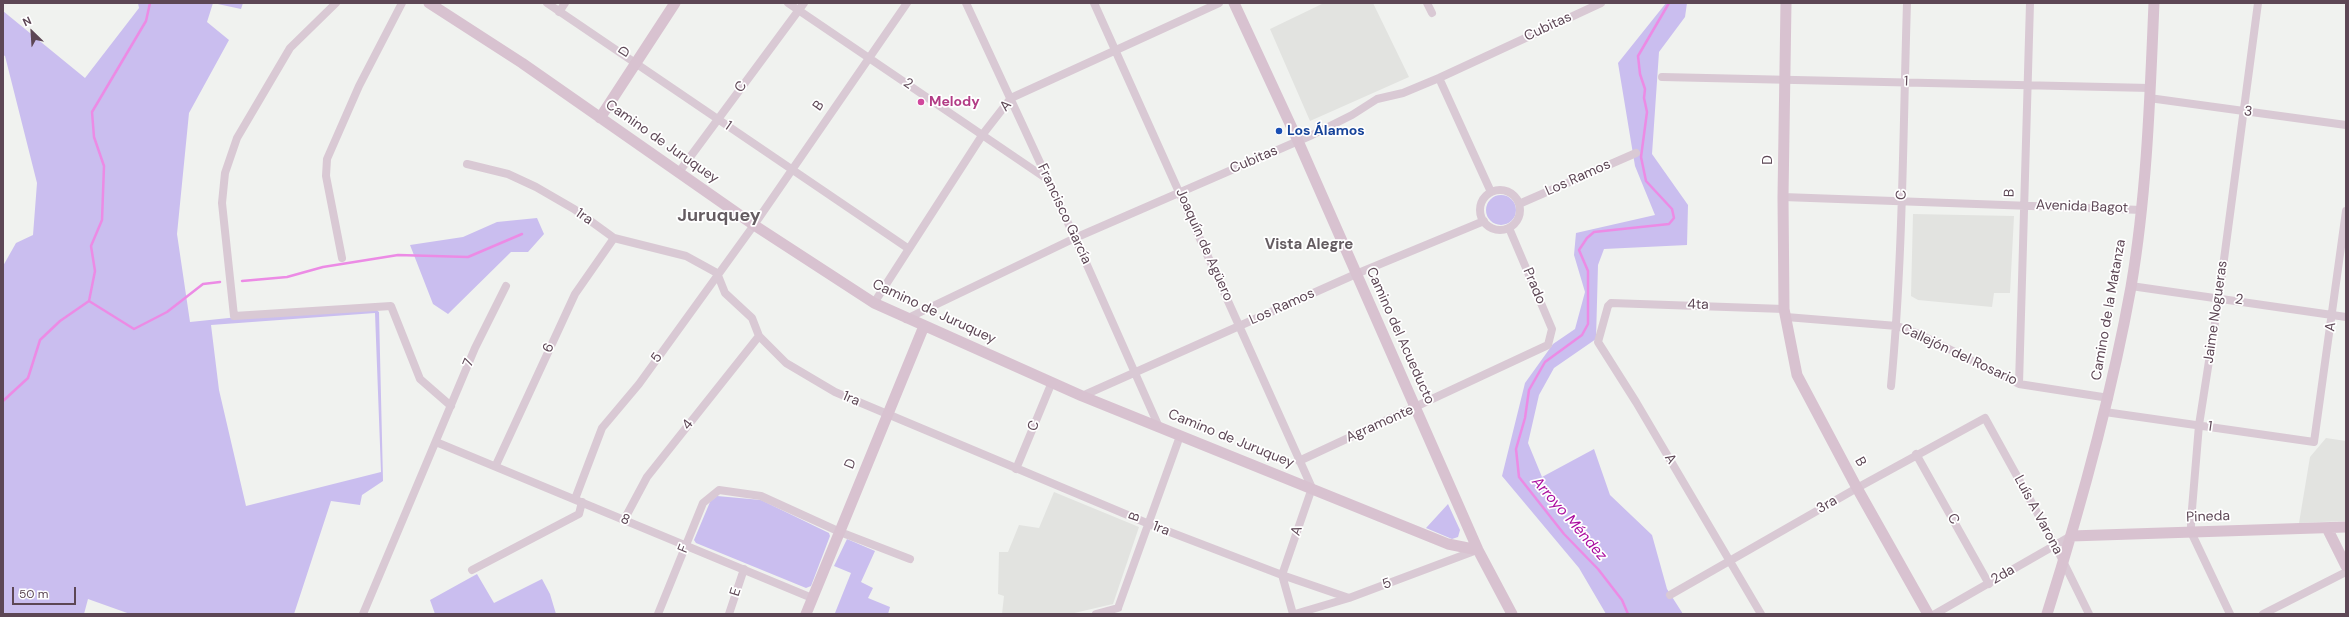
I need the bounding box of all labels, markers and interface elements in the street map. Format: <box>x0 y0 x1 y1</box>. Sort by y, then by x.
street label: Cubitas <box>1522 9 1574 45</box>
north arrow <box>12 12 52 52</box>
text: N <box>20 13 34 29</box>
street label: D <box>615 43 635 61</box>
street label: 1 <box>1904 74 1908 90</box>
street label: 2 <box>900 75 916 93</box>
street label: C <box>731 78 751 96</box>
place label: Melody <box>929 94 980 110</box>
street label: Camino de Juruquey <box>602 97 722 187</box>
marker: Melody <box>916 97 926 107</box>
street label: A <box>997 97 1015 115</box>
street label: B <box>810 98 828 114</box>
street label: 3 <box>2243 103 2253 121</box>
street label: 1 <box>721 118 735 134</box>
place label: Los Álamos <box>1287 123 1365 139</box>
marker: Los Álamos <box>1274 126 1284 136</box>
street label: Cubitas <box>1228 142 1280 178</box>
street label: D <box>1760 155 1776 165</box>
street label: Los Ramos <box>1543 156 1613 200</box>
street label: Francisco García <box>1033 161 1095 267</box>
street label: Joaquín de Agüero <box>1172 186 1236 304</box>
street label: B <box>2002 189 2018 197</box>
street label: C <box>1894 190 1910 200</box>
street label: Avenida Bagot <box>2036 197 2128 217</box>
street label: 1ra <box>572 205 596 229</box>
district label: Juruquey <box>677 205 761 227</box>
district label: Vista Alegre <box>1265 236 1353 254</box>
street label: Camino de la Matanza <box>2088 238 2130 382</box>
street label: Jaime Nogueras <box>2200 260 2232 364</box>
street label: Camino del Acueducto <box>1362 265 1438 407</box>
street label: Prado <box>1519 265 1549 307</box>
street label: Camino de Juruquey <box>870 276 998 348</box>
street label: Los Ramos <box>1247 285 1317 329</box>
street label: 2 <box>2234 291 2244 309</box>
street label: 4ta <box>1687 296 1709 314</box>
street label: Callejón del Rosario <box>1898 321 2020 389</box>
street label: A <box>2322 321 2340 333</box>
street label: 6 <box>540 341 558 355</box>
street label: 5 <box>648 350 666 366</box>
street label: 7 <box>460 356 478 370</box>
street label: 1ra <box>840 388 862 410</box>
street label: Agramonte <box>1344 402 1416 446</box>
street label: Camino de Juruquey <box>1166 406 1296 472</box>
street label: 4 <box>679 416 697 434</box>
street label: C <box>1024 418 1044 434</box>
street label: 1 <box>2207 418 2213 436</box>
street label: A <box>1660 451 1680 467</box>
street label: B <box>1851 454 1869 470</box>
street label: D <box>841 456 861 472</box>
street label: Luís A Varona <box>2010 472 2066 558</box>
water label: Arroyo Méndez <box>1528 473 1610 565</box>
street label: 3ra <box>1814 492 1840 518</box>
street label: Pineda <box>2186 508 2230 526</box>
street label: B <box>1126 510 1144 524</box>
street label: 8 <box>618 511 632 529</box>
street label: C <box>1943 511 1963 527</box>
street label: 1ra <box>1150 518 1172 540</box>
street label: A <box>1288 524 1306 538</box>
street label: F <box>675 542 693 556</box>
street label: 2da <box>1988 562 2018 588</box>
street label: 5 <box>1380 575 1394 593</box>
scale bar <box>14 579 78 605</box>
text: 50 m <box>19 586 48 602</box>
street label: E <box>727 586 745 598</box>

